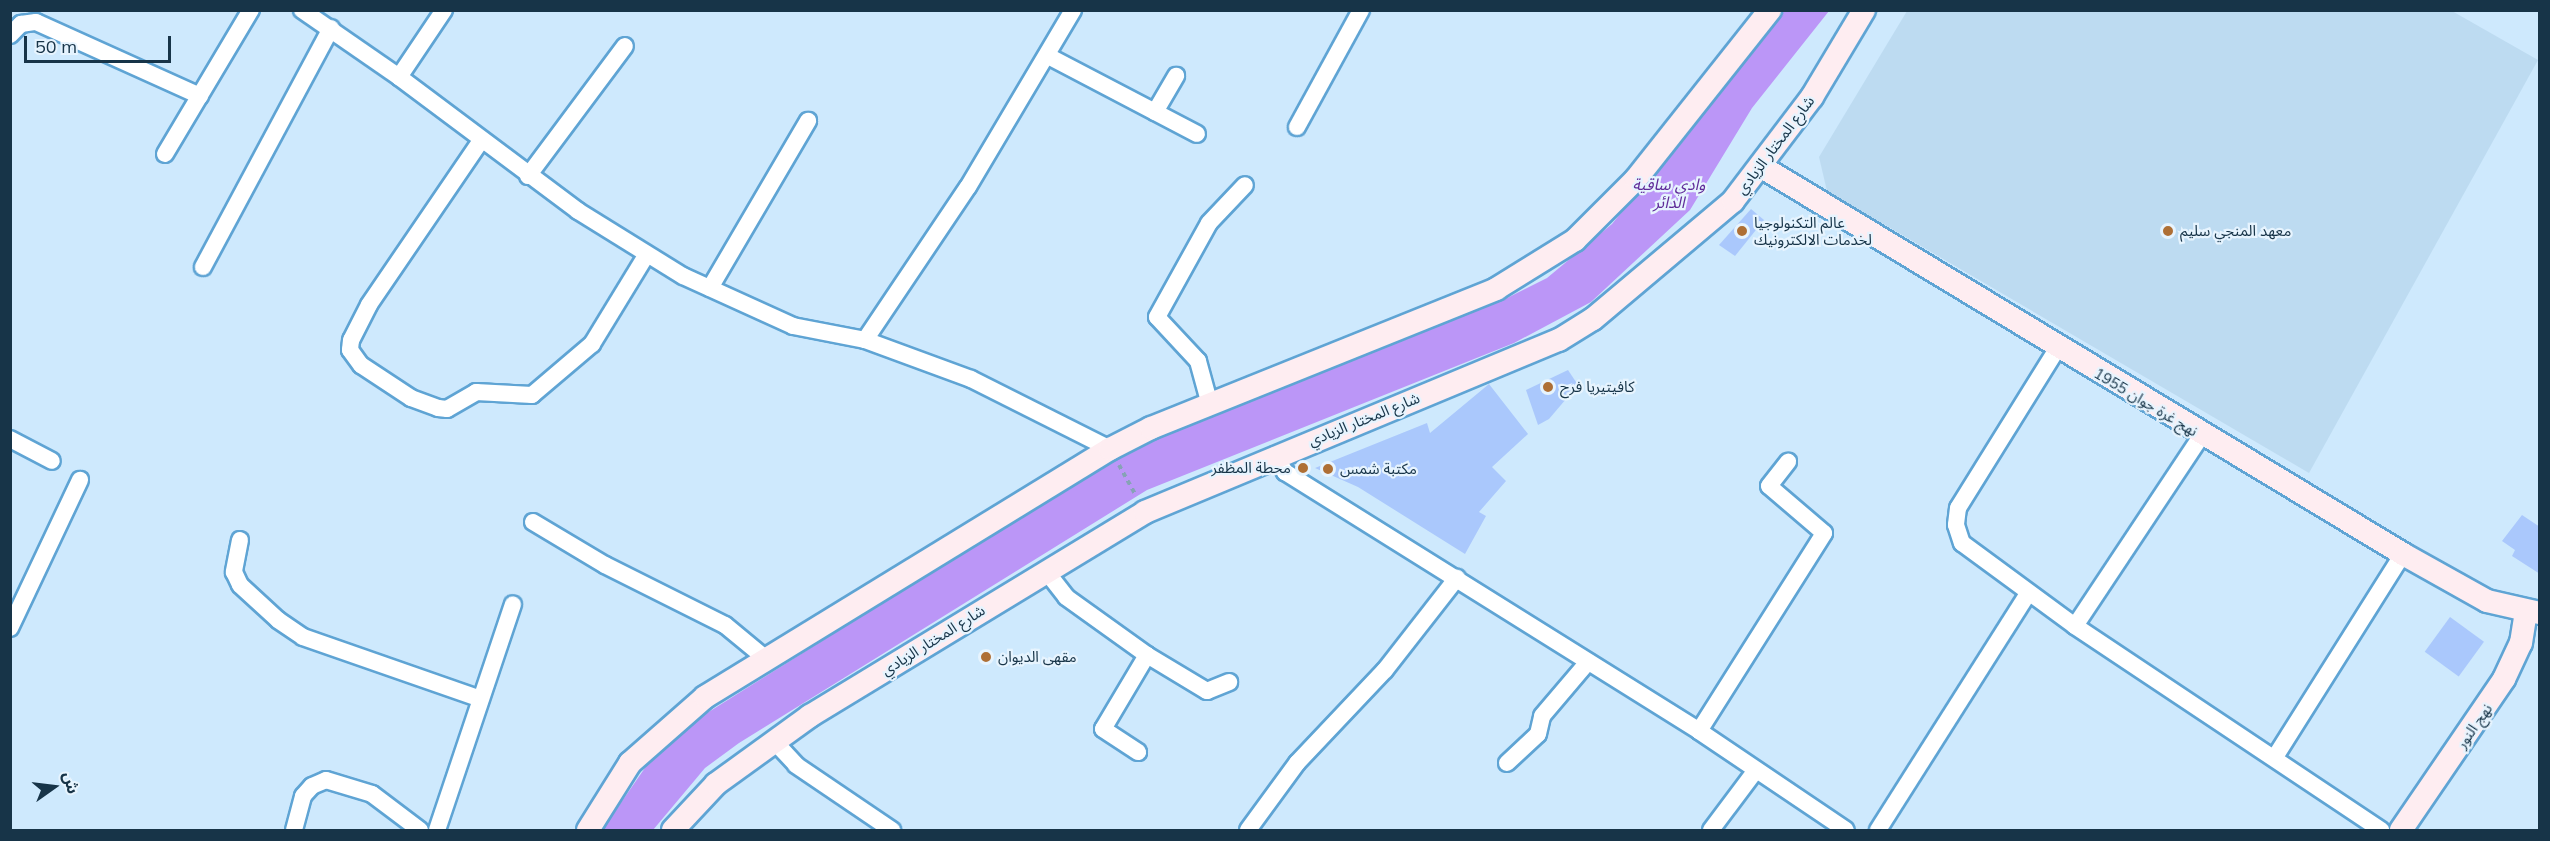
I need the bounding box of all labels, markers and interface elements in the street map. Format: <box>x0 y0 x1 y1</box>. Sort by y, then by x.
scale bar <box>27 24 174 62</box>
text: 50 m <box>35 35 77 58</box>
street label: شارع المختار الزيادي <box>1732 92 1818 198</box>
water label: وادي ساقية الدائر <box>1632 174 1706 212</box>
place label: عالم التكنولوجيا لخدمات الالكترونيك <box>1754 213 1872 248</box>
place label: معهد المنجي سليم <box>2180 222 2291 240</box>
marker: عالم التكنولوجيا لخدمات الالكترونيك <box>1735 224 1749 238</box>
marker: معهد المنجي سليم <box>2161 224 2175 238</box>
street label: نهج غرة جوان 1955 <box>2091 364 2201 440</box>
place label: كافيتيريا فرح <box>1560 378 1635 396</box>
marker: كافيتيريا فرح <box>1541 380 1555 394</box>
street label: شارع المختار الزيادي <box>1306 388 1422 450</box>
place label: محطة المظفر <box>1212 459 1291 477</box>
place label: مكتبة شمس <box>1340 460 1417 478</box>
marker: محطة المظفر <box>1296 461 1310 475</box>
marker: مكتبة شمس <box>1321 462 1335 476</box>
street label: شارع المختار الزيادي <box>878 601 988 679</box>
place label: مقهى الديوان <box>998 648 1077 666</box>
marker: مقهى الديوان <box>979 650 993 664</box>
street label: نهج النور <box>2452 700 2496 752</box>
north arrow <box>24 757 84 817</box>
text: ش <box>59 770 84 796</box>

